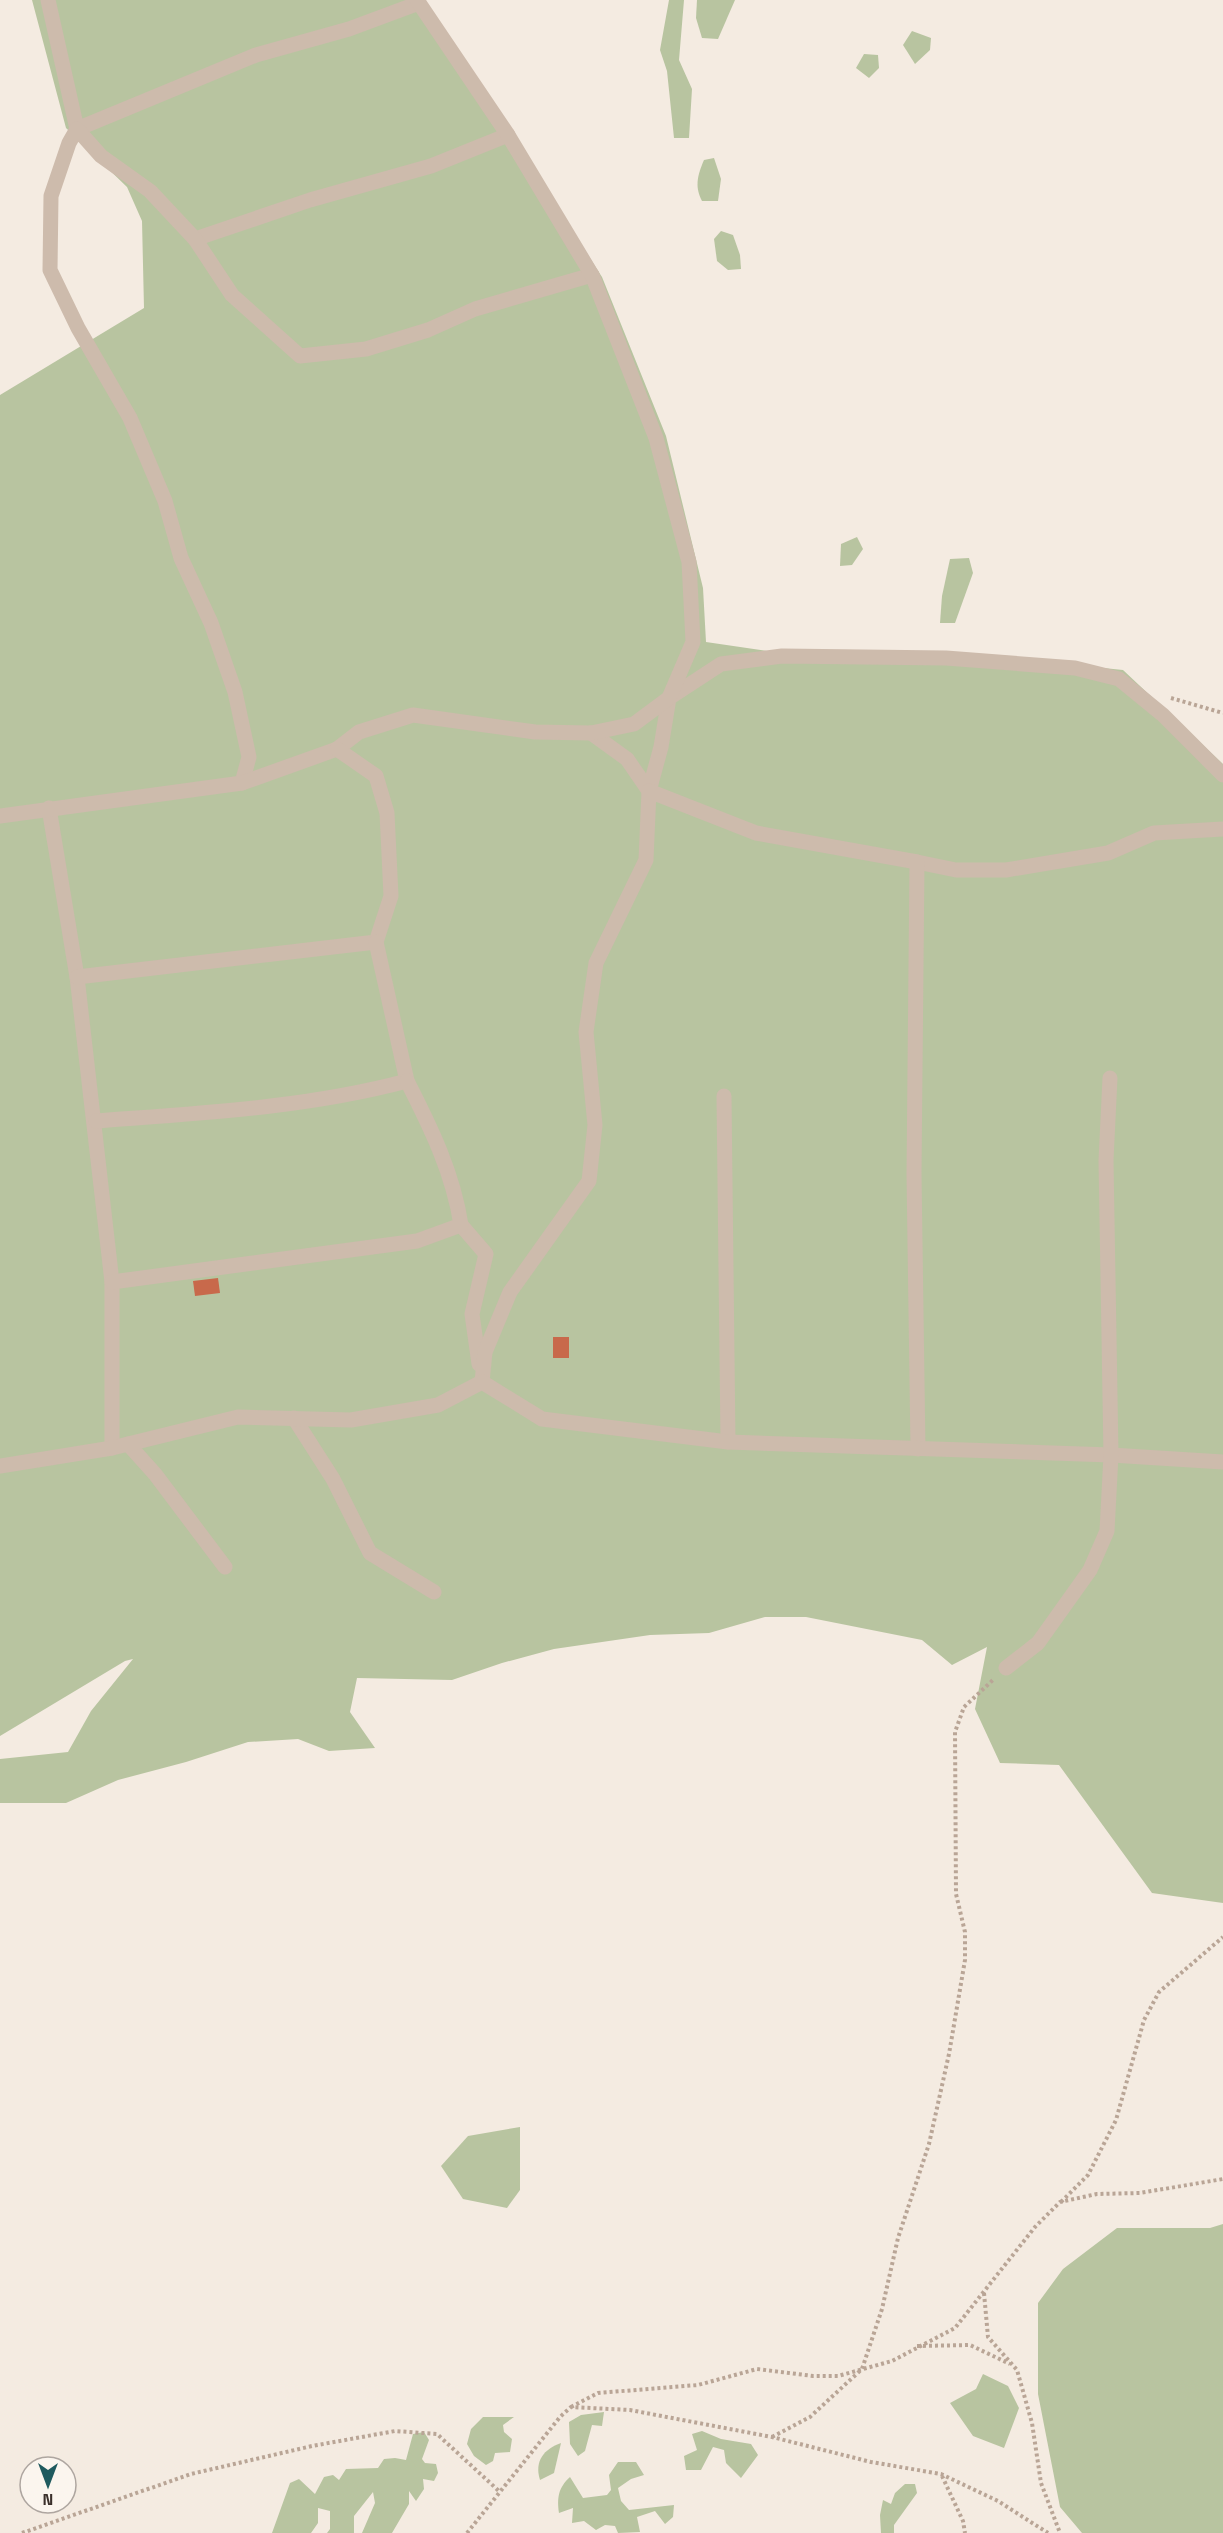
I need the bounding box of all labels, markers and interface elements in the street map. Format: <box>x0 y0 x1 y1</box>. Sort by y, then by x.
north arrow <box>18 2455 78 2515</box>
text: N <box>43 2489 53 2510</box>

